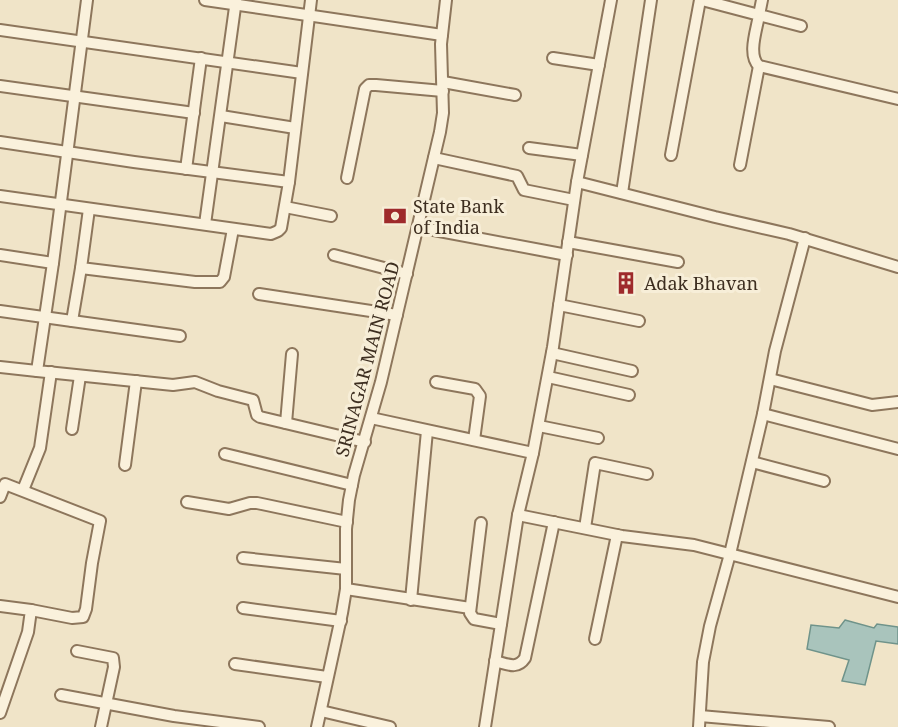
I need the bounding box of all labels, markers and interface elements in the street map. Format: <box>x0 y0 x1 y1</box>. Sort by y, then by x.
place label: State Bank of India <box>413 194 504 239</box>
bank icon: State Bank of India <box>382 203 408 229</box>
street label: SRINAGAR MAIN ROAD <box>329 259 405 459</box>
building icon: Adak Bhavan <box>613 270 639 296</box>
place label: Adak Bhavan <box>644 271 759 295</box>

